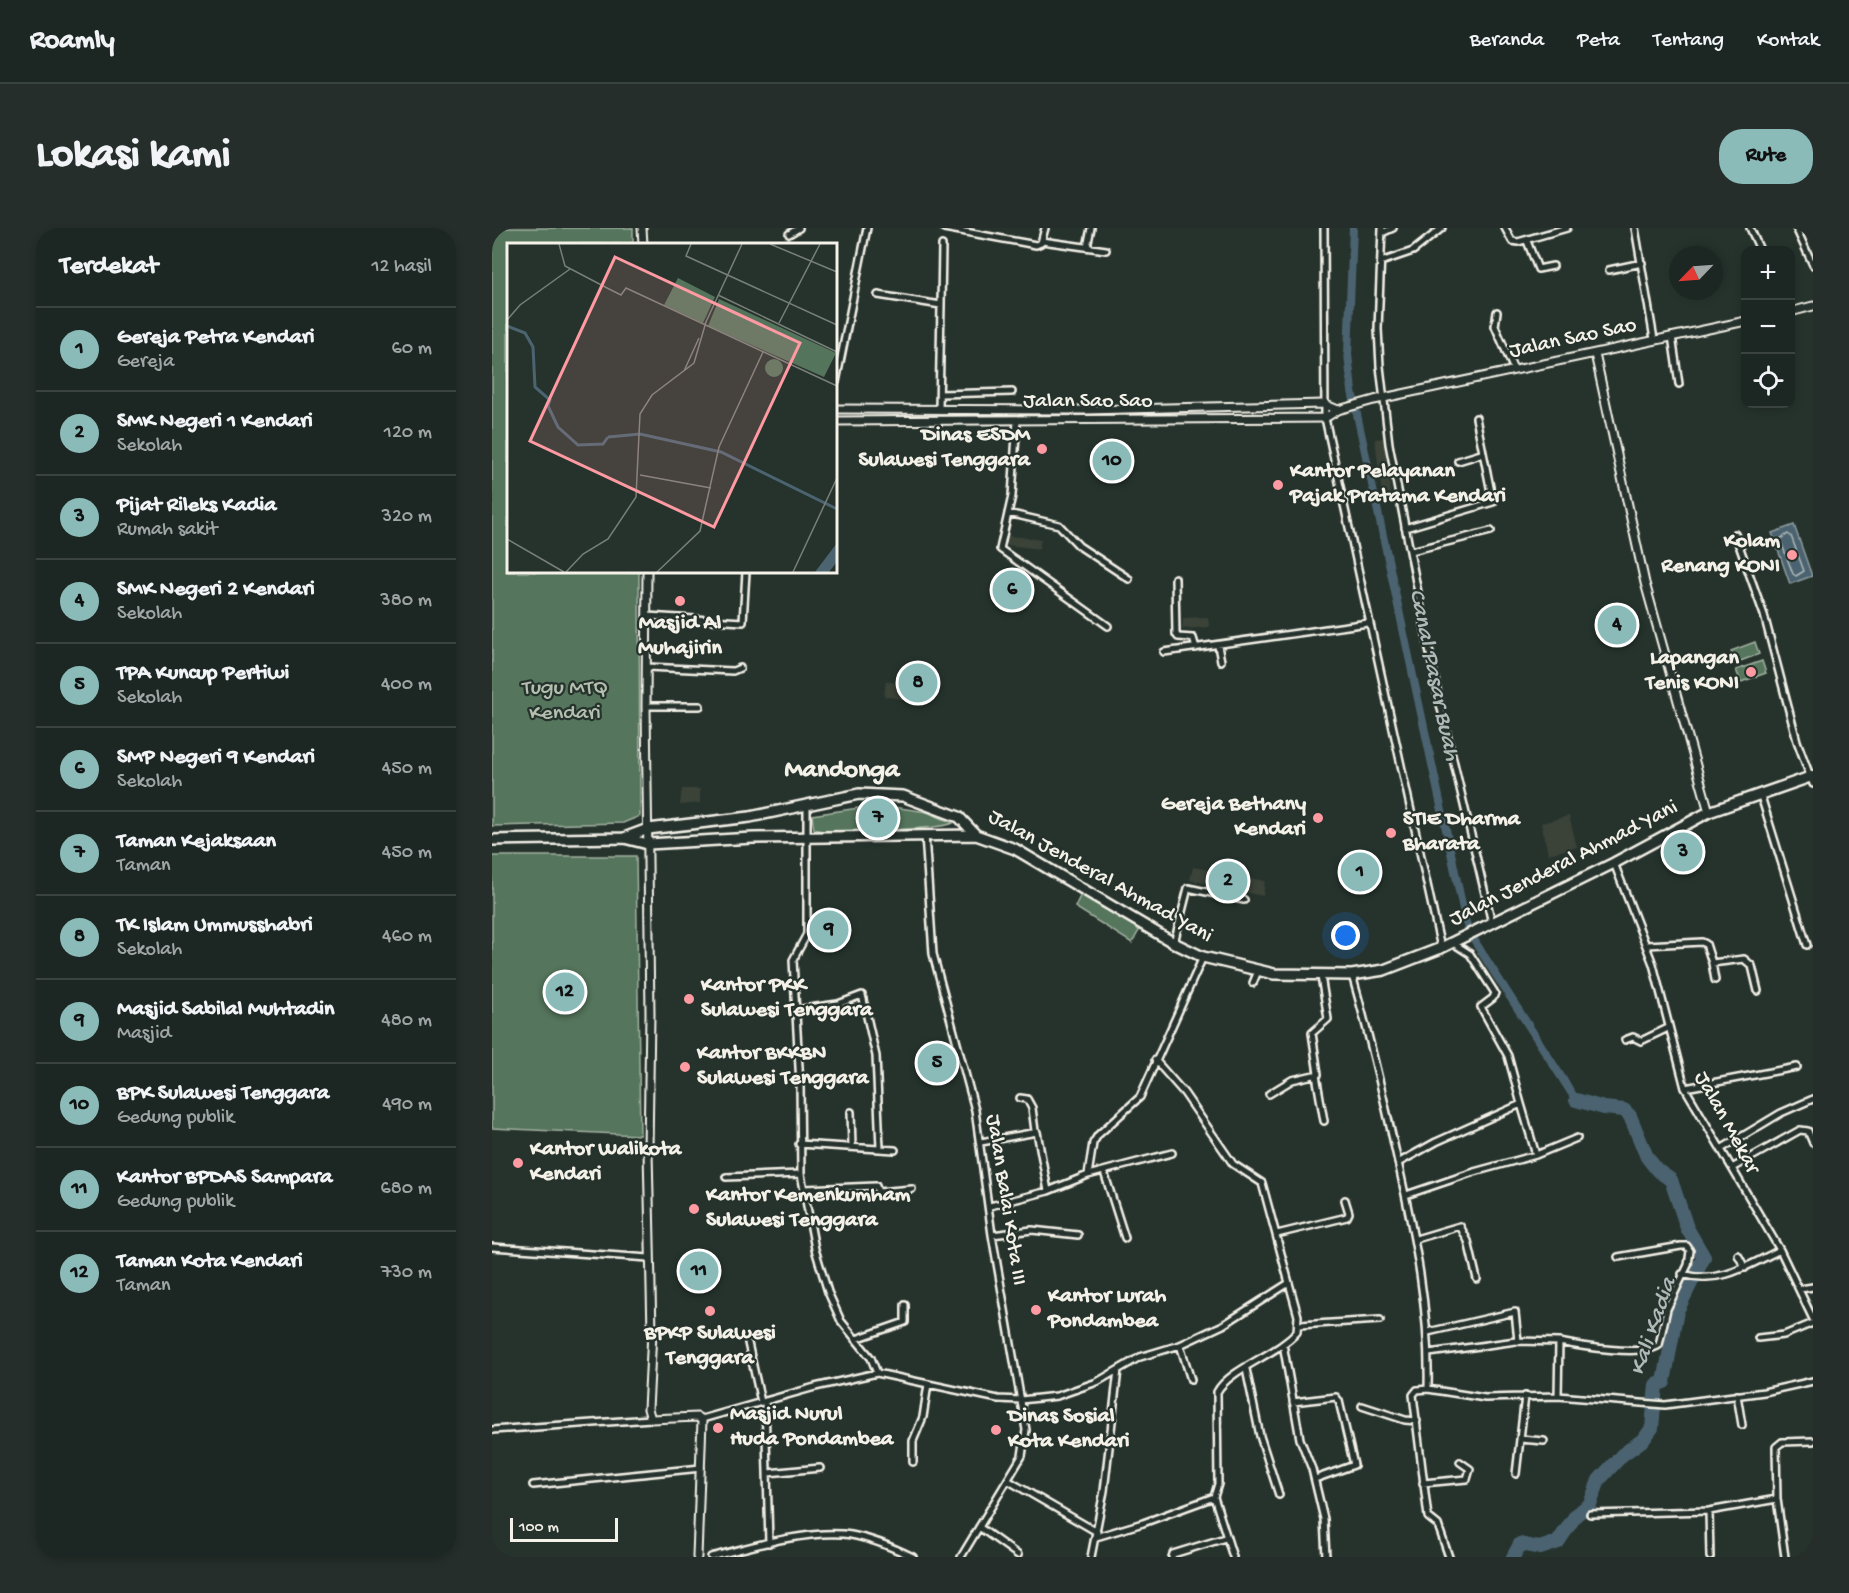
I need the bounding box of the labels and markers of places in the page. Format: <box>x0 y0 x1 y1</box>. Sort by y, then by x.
place label: Dinas ESDM Sulawesi Tenggara <box>858 423 1032 474</box>
pin: 10 <box>1092 438 1132 484</box>
marker: Dinas ESDM Sulawesi Tenggara <box>1035 442 1049 456</box>
place label: Kantor Pelayanan Pajak Pratama Kendari <box>1289 459 1506 510</box>
marker: Kantor Pelayanan Pajak Pratama Kendari <box>1271 478 1285 492</box>
place label: Kolam Renang KONI <box>1660 529 1780 580</box>
marker: Kolam Renang KONI <box>1785 548 1799 562</box>
pin: 6 <box>992 568 1032 613</box>
marker: Masjid Al Muhajirin <box>673 594 687 608</box>
pin: 4 <box>1598 602 1636 648</box>
place label: Masjid Al Muhajirin <box>638 611 722 662</box>
place label: Lapangan Tenis KONI <box>1644 646 1740 697</box>
pin: 8 <box>898 660 938 706</box>
marker: Lapangan Tenis KONI <box>1744 665 1758 679</box>
place label: Gereja Bethany Kendari <box>1161 792 1306 843</box>
pin: 7 <box>858 796 898 840</box>
place label: STIE Dharma Bharata <box>1402 807 1522 858</box>
marker: Gereja Bethany Kendari <box>1311 811 1325 825</box>
marker: STIE Dharma Bharata <box>1384 826 1398 840</box>
pin: 3 <box>1664 830 1702 874</box>
pin: 1 <box>1340 850 1380 894</box>
pin: 2 <box>1208 858 1248 904</box>
pin: 9 <box>810 908 848 952</box>
pin: 12 <box>546 970 584 1014</box>
place label: Kantor PKK Sulawesi Tenggara <box>700 973 874 1024</box>
marker: Kantor PKK Sulawesi Tenggara <box>682 992 696 1006</box>
pin: 5 <box>918 1040 956 1086</box>
place label: Kantor BKKBN Sulawesi Tenggara <box>696 1041 870 1092</box>
marker: Kantor BKKBN Sulawesi Tenggara <box>678 1060 692 1074</box>
place label: Kantor Walikota Kendari <box>529 1137 683 1188</box>
marker: Kantor Walikota Kendari <box>511 1156 525 1170</box>
place label: Kantor Kemenkumham Sulawesi Tenggara <box>705 1183 911 1234</box>
marker: Kantor Kemenkumham Sulawesi Tenggara <box>687 1202 701 1216</box>
pin: 11 <box>680 1248 718 1294</box>
place label: Kantor Lurah Pondambea <box>1047 1284 1167 1335</box>
marker: Kantor Lurah Pondambea <box>1029 1303 1043 1317</box>
marker: BPKP Sulawesi Tenggara <box>703 1304 717 1318</box>
place label: BPKP Sulawesi Tenggara <box>643 1321 776 1372</box>
place label: Masjid Nurul Huda Pondambea <box>730 1402 895 1453</box>
place label: Dinas Sosial Kota Kendari <box>1006 1404 1130 1455</box>
marker: Masjid Nurul Huda Pondambea <box>711 1421 725 1435</box>
marker: Dinas Sosial Kota Kendari <box>989 1423 1003 1437</box>

